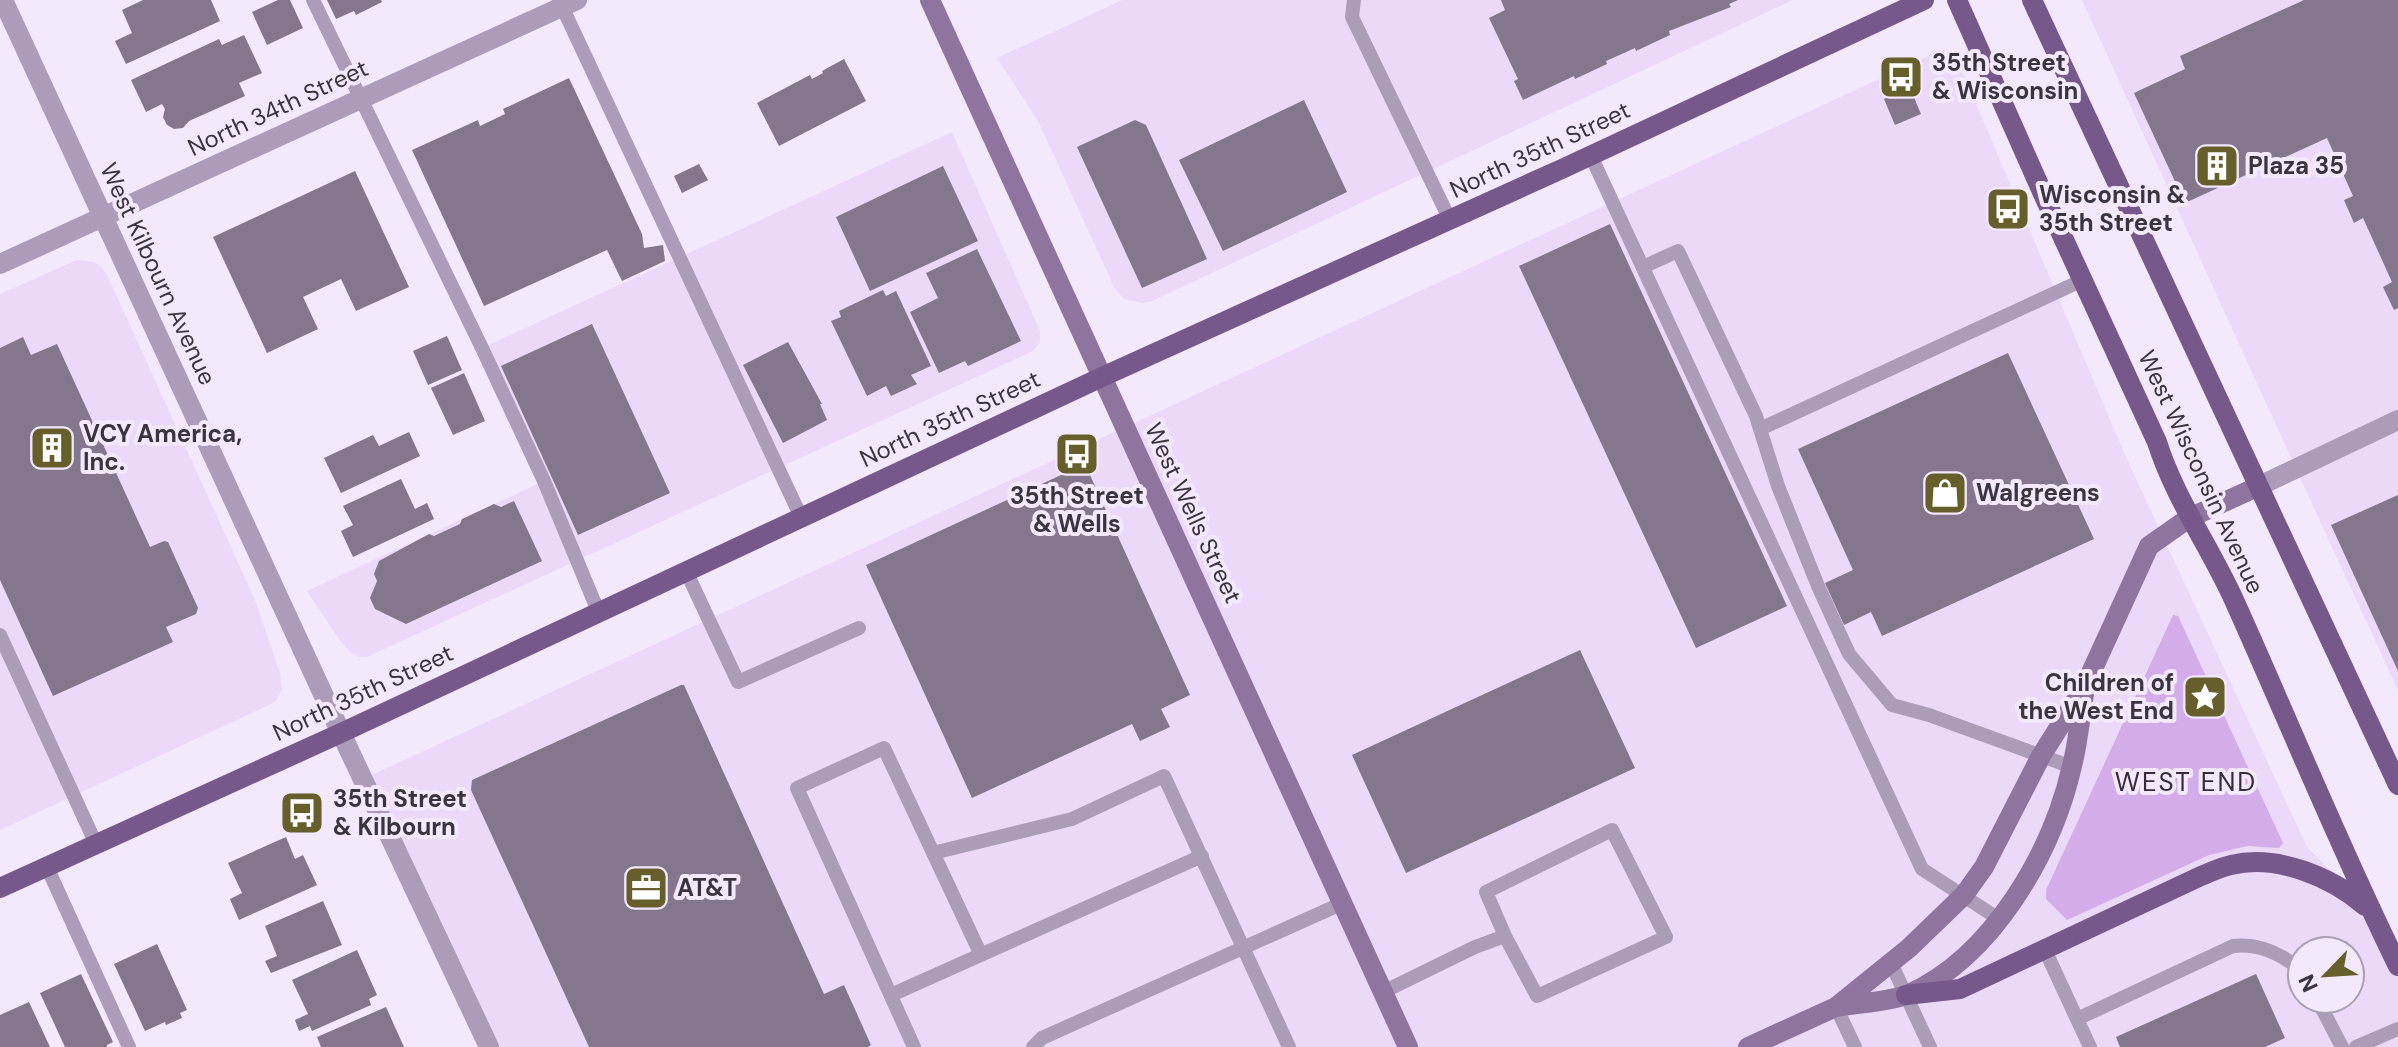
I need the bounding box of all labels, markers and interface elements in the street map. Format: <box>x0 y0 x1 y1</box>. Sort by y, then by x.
place label: 35th Street & Wisconsin <box>1932 47 2078 106</box>
street label: North 34th Street <box>183 52 373 163</box>
bus stop icon: 35th Street & Wisconsin <box>1877 53 1925 101</box>
street label: North 35th Street <box>1445 94 1635 205</box>
building icon: Plaza 35 <box>2193 142 2241 190</box>
place label: Plaza 35 <box>2248 150 2344 181</box>
street label: West Kilbourn Avenue <box>93 158 224 390</box>
place label: Wisconsin & 35th Street <box>2039 179 2186 238</box>
bus stop icon: Wisconsin & 35th Street <box>1984 185 2032 233</box>
street label: West Wisconsin Avenue <box>2131 345 2272 599</box>
street label: North 35th Street <box>855 363 1045 474</box>
place label: VCY America, Inc. <box>83 418 242 477</box>
street label: West Wells Street <box>1138 418 1249 608</box>
building icon: VCY America, Inc. <box>28 424 76 472</box>
bus stop icon: 35th Street & Wells <box>1053 430 1101 478</box>
shop icon: Walgreens <box>1921 469 1969 517</box>
place label: Walgreens <box>1976 477 2100 508</box>
place label: 35th Street & Wells <box>1010 480 1144 539</box>
street label: North 35th Street <box>268 637 458 748</box>
place label: Children of the West End <box>2018 667 2174 726</box>
place icon: Children of the West End <box>2181 673 2229 721</box>
district label: WEST END <box>2115 765 2257 799</box>
place label: 35th Street & Kilbourn <box>333 783 467 842</box>
bus stop icon: 35th Street & Kilbourn <box>278 789 326 837</box>
office icon: AT&T <box>622 864 670 912</box>
place label: AT&T <box>677 872 737 903</box>
north arrow <box>2286 935 2366 1015</box>
text: N <box>2292 970 2325 997</box>

